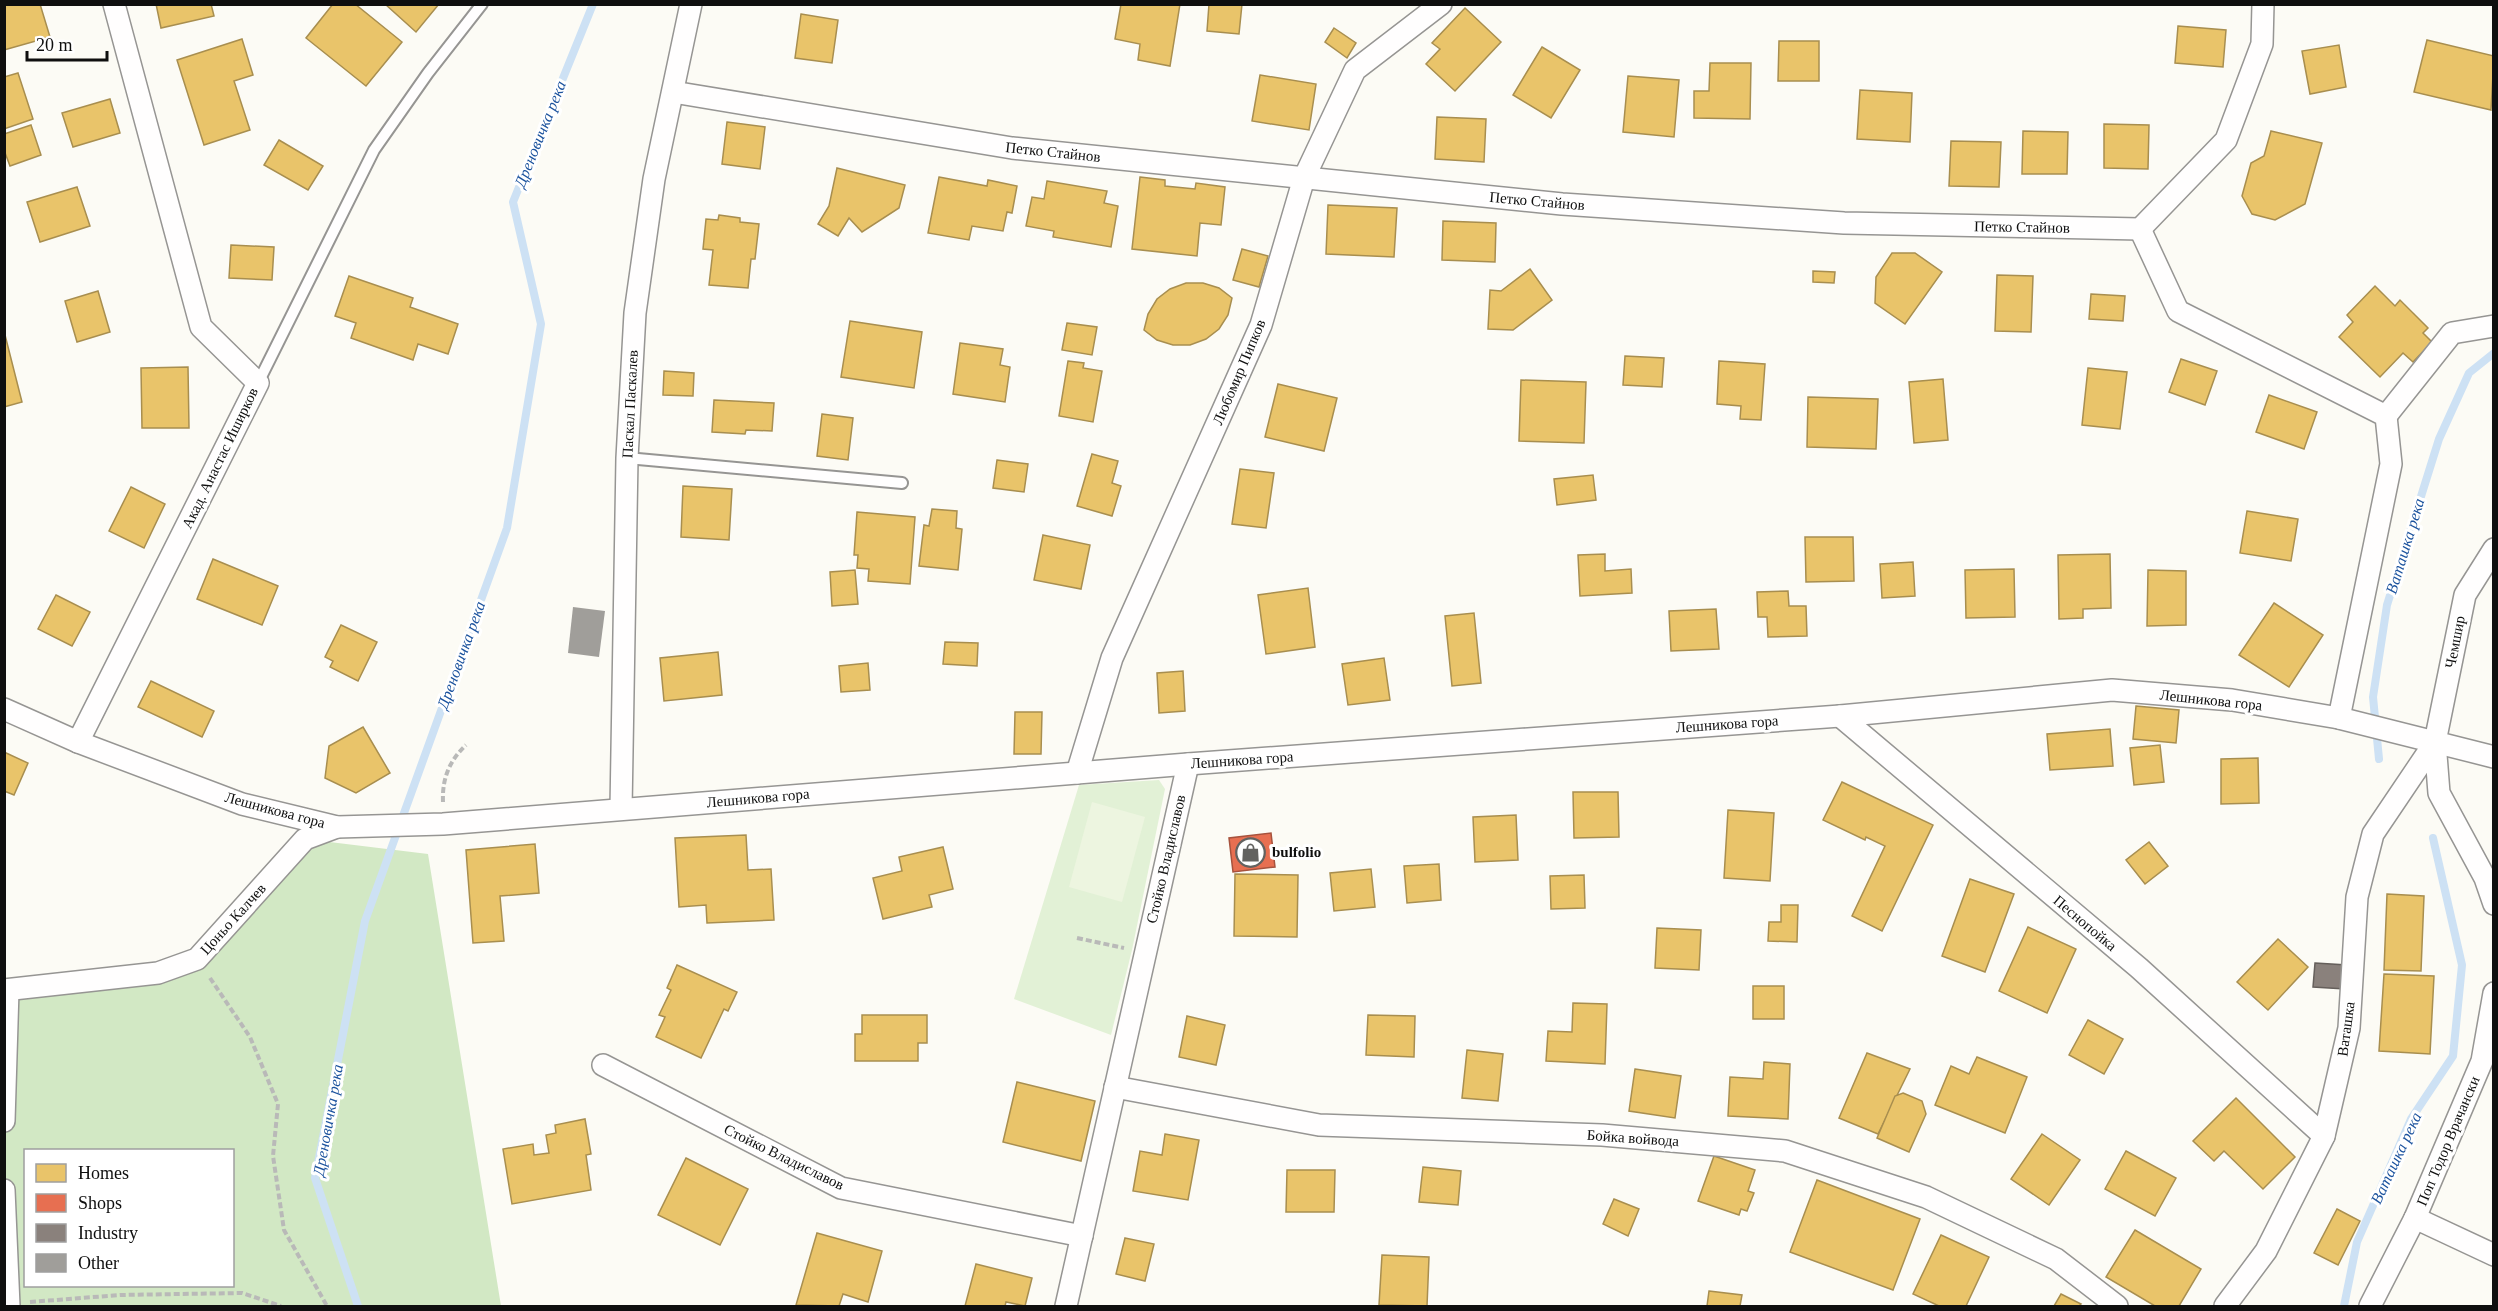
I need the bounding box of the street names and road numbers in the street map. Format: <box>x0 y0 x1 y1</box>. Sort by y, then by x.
street label: Петко Стайнов <box>1005 139 1101 165</box>
street label: Петко Стайнов <box>1489 189 1585 213</box>
street label: Петко Стайнов <box>1974 218 2070 236</box>
street label: Любомир Пипков <box>1210 317 1268 427</box>
street label: Паскал Паскалев <box>619 349 641 459</box>
street label: Акад. Анастас Иширков <box>179 385 261 531</box>
street label: Чемшир <box>2442 614 2468 670</box>
street label: Лешникова гора <box>2159 687 2263 713</box>
street label: Лешникова гора <box>1675 712 1779 736</box>
street label: Лешникова гора <box>1190 748 1294 772</box>
street label: Лешникова гора <box>706 786 810 810</box>
street label: Лешникова гора <box>223 789 327 831</box>
street label: Стойко Владиславов <box>1143 793 1189 925</box>
street label: Цоньо Калчев <box>197 880 269 958</box>
street label: Песнопойка <box>2050 892 2120 954</box>
street label: Ваташка <box>2334 1000 2358 1057</box>
street label: Поп Тодор Врачански <box>2413 1074 2483 1208</box>
street label: Стойко Владиславов <box>721 1121 847 1193</box>
street label: Бойка войвода <box>1586 1127 1680 1149</box>

